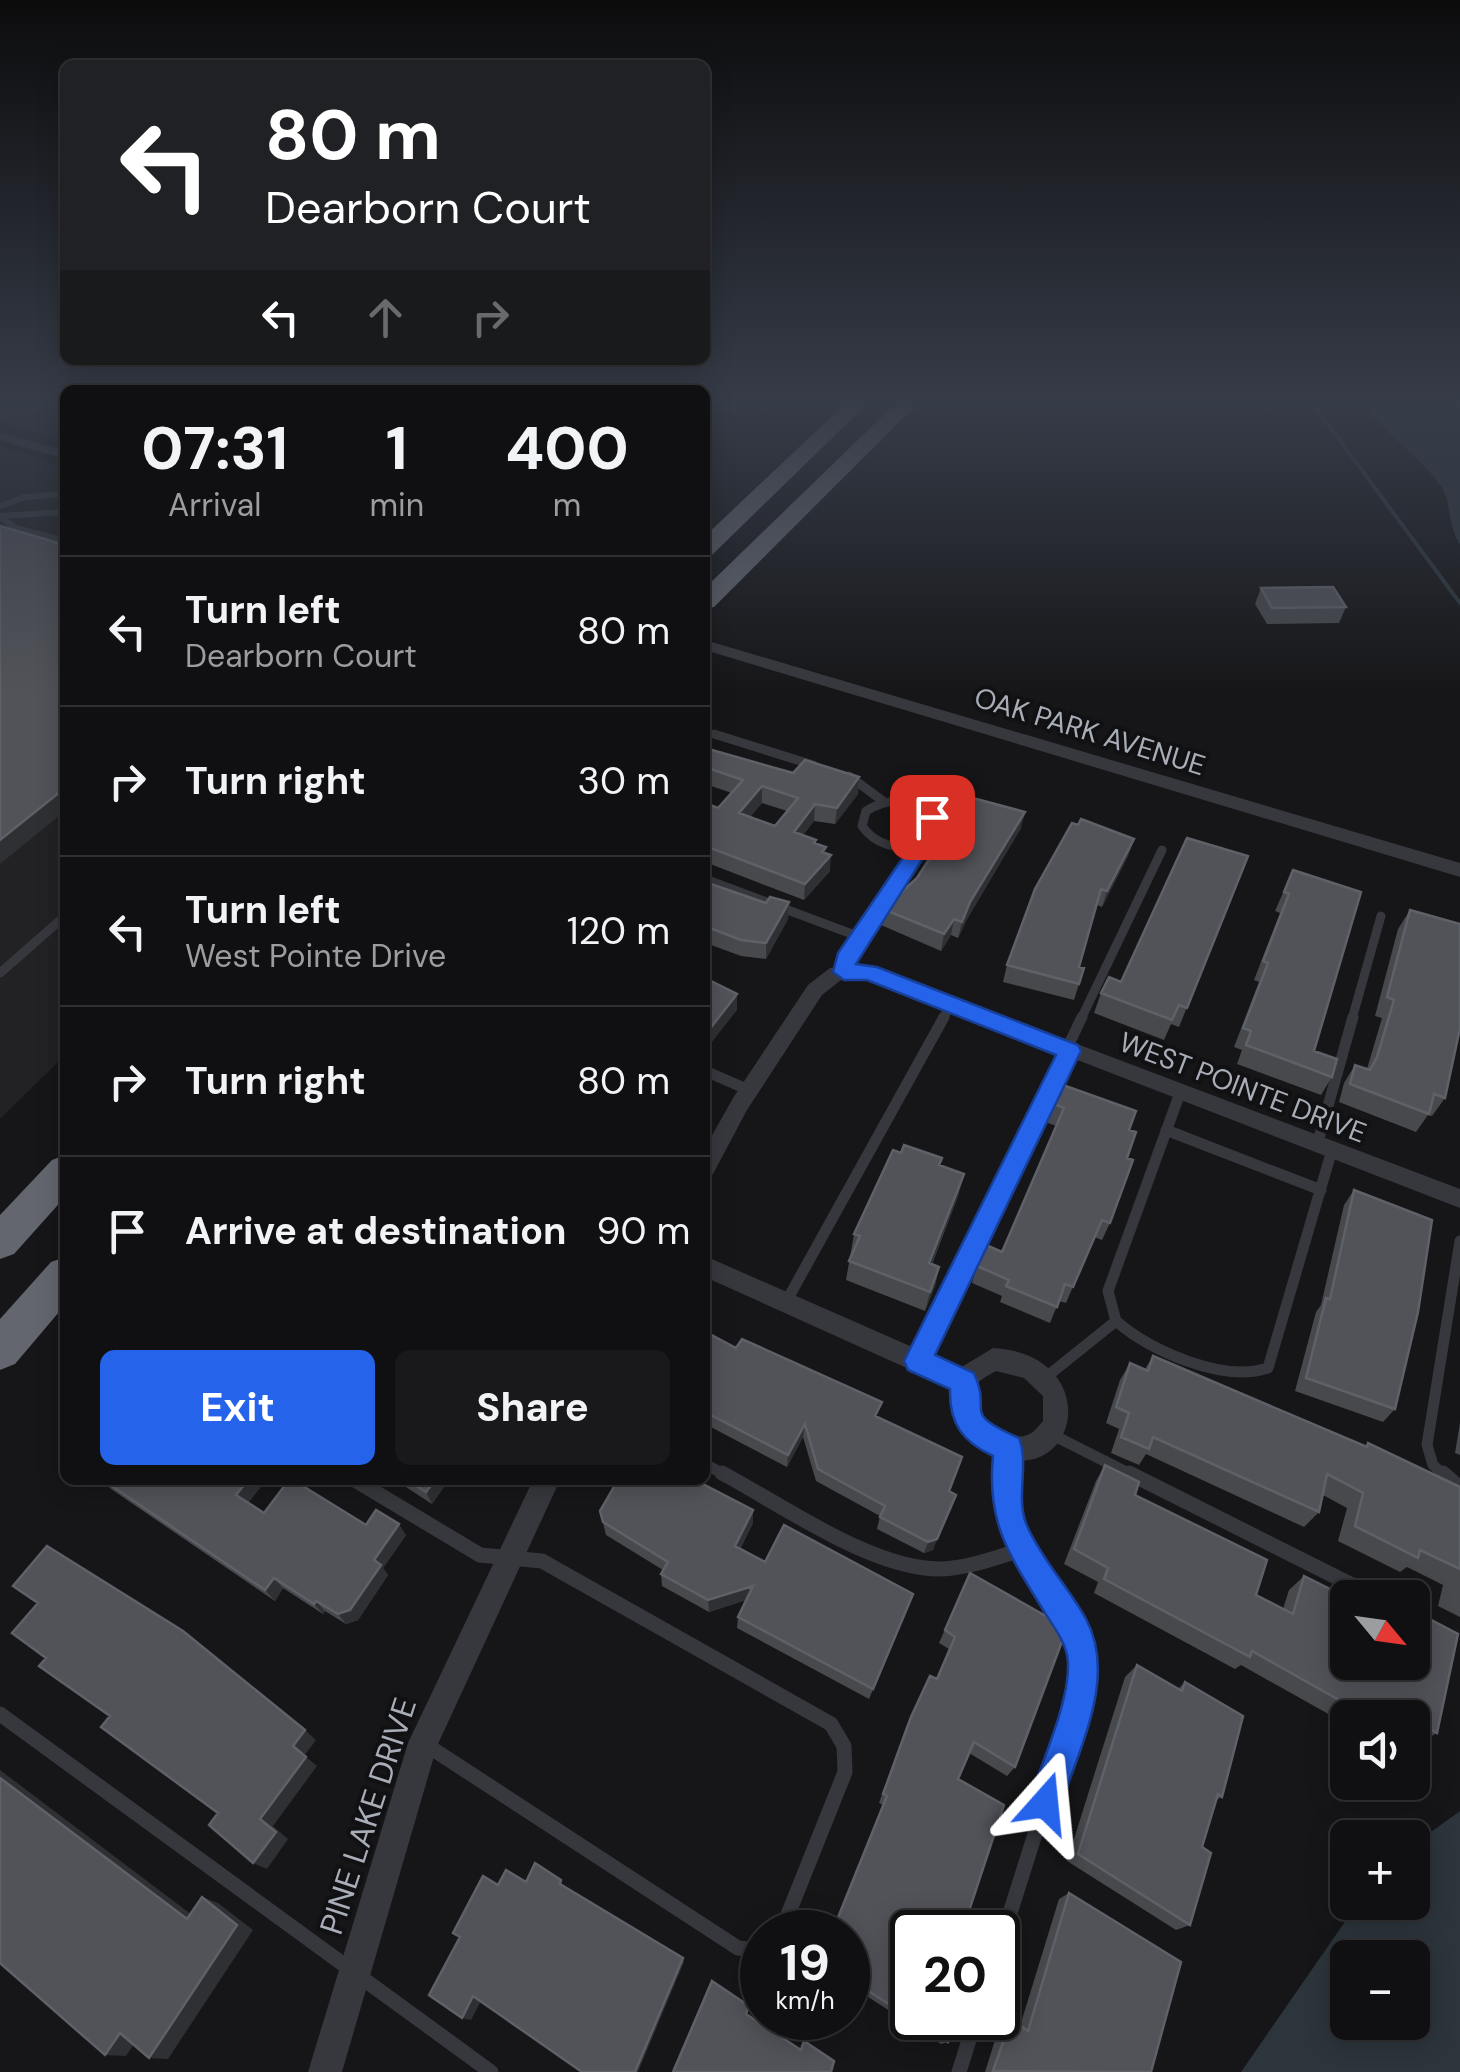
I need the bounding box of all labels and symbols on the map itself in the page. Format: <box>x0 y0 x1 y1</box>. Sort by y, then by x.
street label: OAK PARK AVENUE <box>970 679 1210 784</box>
pin <box>890 775 975 860</box>
street label: WEST POINTE DRIVE <box>1114 1023 1372 1152</box>
north arrow <box>1330 1580 1430 1680</box>
street label: PINE LAKE DRIVE <box>310 1692 426 1940</box>
position arrow <box>993 1751 1097 1855</box>
speed limit sign: 20 <box>890 1910 1020 2040</box>

